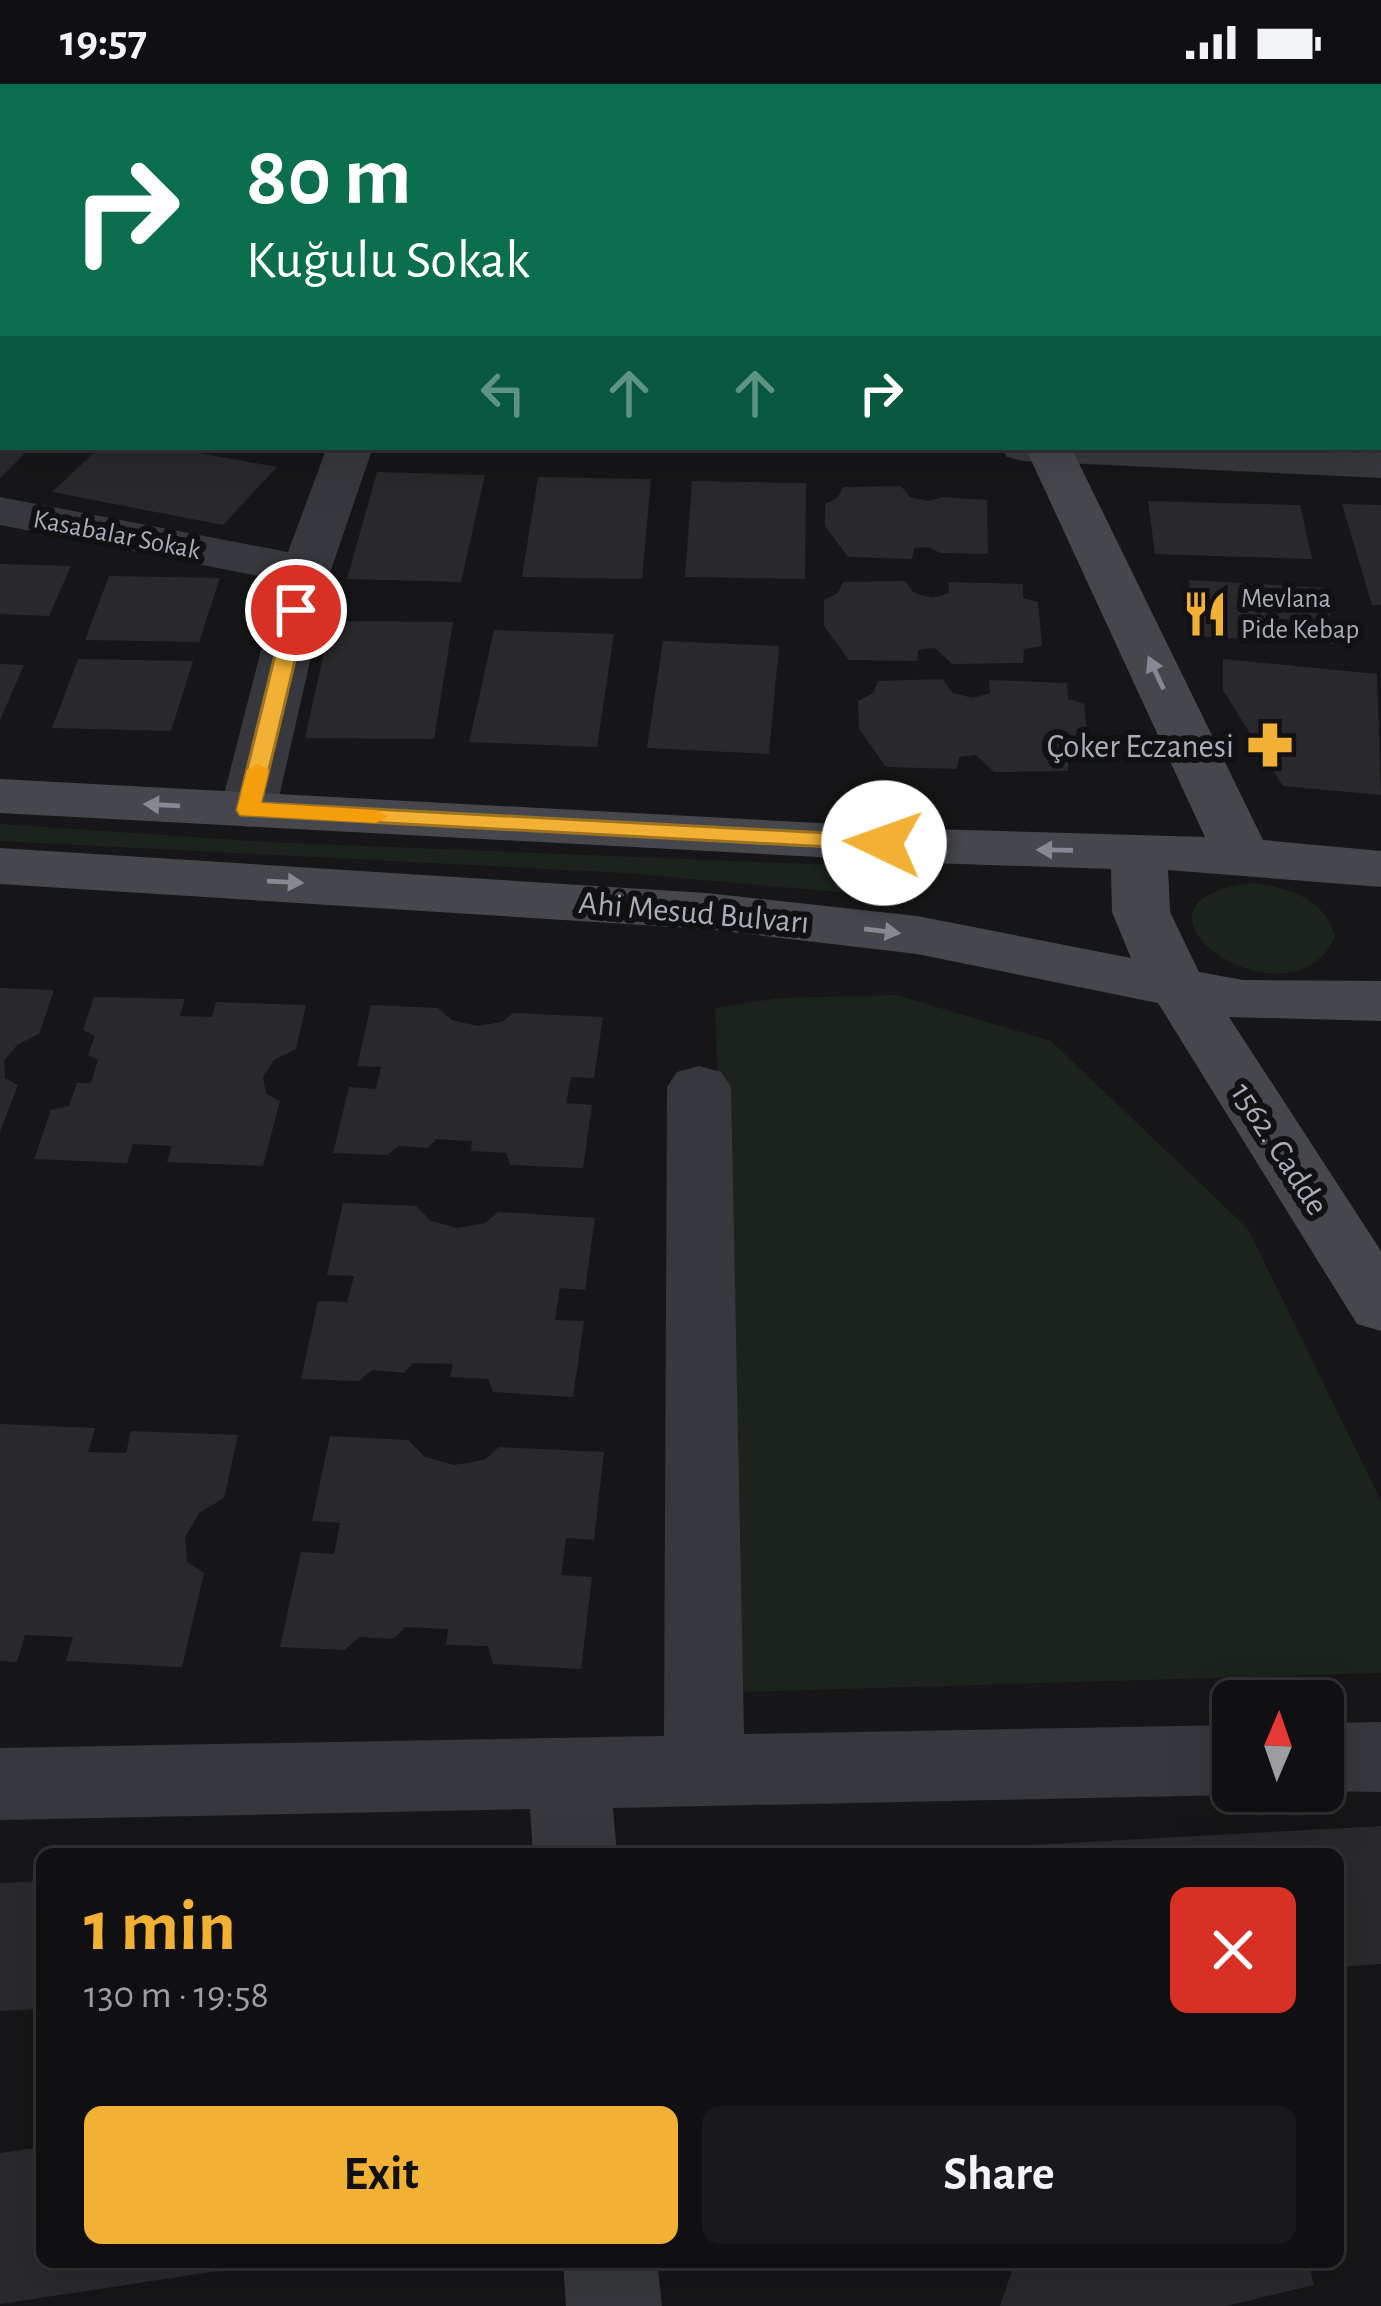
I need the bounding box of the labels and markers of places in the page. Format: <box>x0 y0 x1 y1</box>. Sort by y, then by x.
pin <box>245 559 347 661</box>
place label: Mevlana Pide Kebap <box>1241 585 1359 643</box>
restaurant icon: Mevlana Pide Kebap <box>1180 589 1230 639</box>
pharmacy icon: Çoker Eczanesi <box>1245 720 1295 770</box>
place label: Çoker Eczanesi <box>1047 731 1234 764</box>

